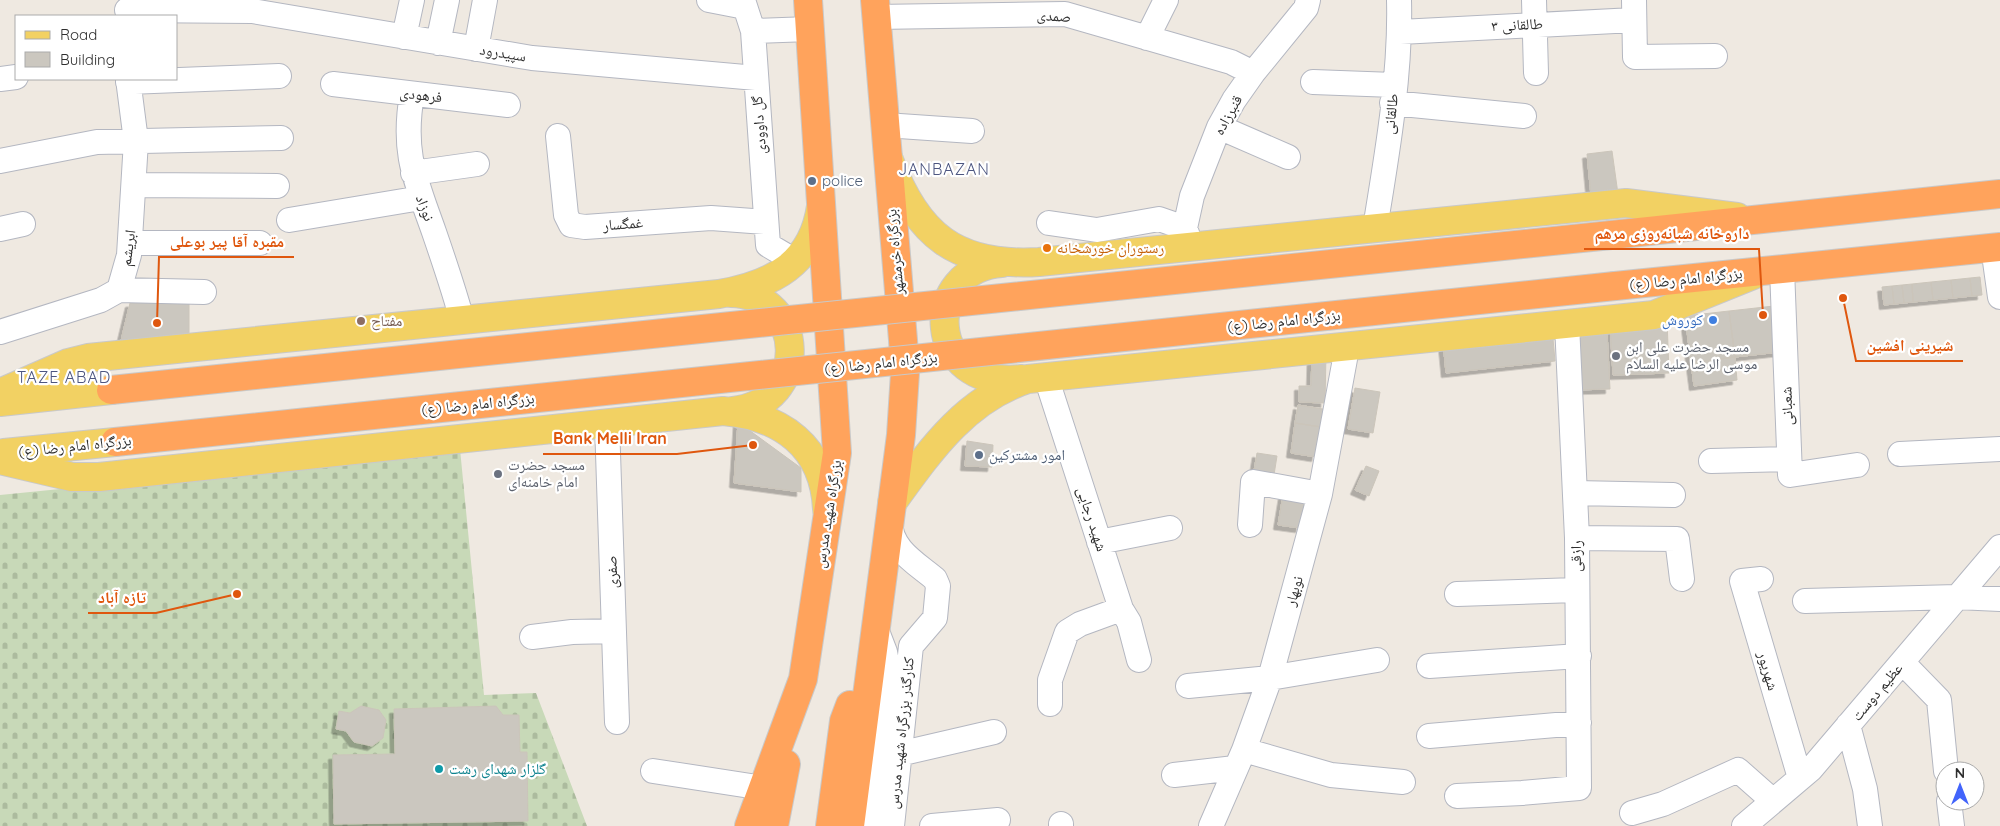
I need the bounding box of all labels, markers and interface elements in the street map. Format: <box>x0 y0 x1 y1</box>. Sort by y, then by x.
street label: صمدی <box>1036 5 1072 27</box>
street label: طالقانی ۳ <box>1491 14 1543 36</box>
legend <box>15 15 178 80</box>
text: Road <box>60 25 97 44</box>
street label: سپیدرود <box>478 39 528 66</box>
text: Building <box>60 50 115 69</box>
street label: فرهودی <box>399 82 443 108</box>
street label: قنبرزاده <box>1209 91 1246 138</box>
street label: طالقانی <box>1379 93 1403 135</box>
street label: گل داوودی <box>747 95 771 155</box>
district label: JANBAZAN <box>898 159 990 179</box>
place label: police <box>822 171 863 190</box>
marker: police <box>806 175 818 187</box>
street label: نوزاد <box>412 192 439 224</box>
street label: بزرگراه خرمشهر <box>881 208 908 297</box>
street label: غمگسار <box>601 213 644 234</box>
callout: داروخانه شبانه‌روزی مرهم <box>1584 218 1759 249</box>
text: داروخانه شبانه‌روزی مرهم <box>1595 223 1749 245</box>
callout: مقبره آقا پیر بوعلی <box>159 226 294 257</box>
street label: ابریشم <box>116 228 140 268</box>
text: مقبره آقا پیر بوعلی <box>170 231 284 251</box>
place label: رستوران خورشخانه <box>1057 238 1164 258</box>
marker: رستوران خورشخانه <box>1041 242 1053 254</box>
street label: بزرگراه امام رضا (ع) <box>1629 263 1743 295</box>
street label: بزرگراه امام رضا (ع) <box>1227 305 1341 337</box>
place label: کوروش <box>1662 310 1703 330</box>
place label: مفتاح <box>371 311 403 331</box>
marker: کوروش <box>1707 314 1719 326</box>
marker: مفتاح <box>355 315 367 327</box>
callout: شیرینی افشین <box>1856 330 1963 361</box>
text: شیرینی افشین <box>1867 335 1953 355</box>
place label: مسجد حضرت علی ابن موسی الرضا علیه السلام <box>1626 337 1757 374</box>
street label: بزرگراه امام رضا (ع) <box>824 347 938 379</box>
marker: مسجد حضرت علی ابن موسی الرضا علیه السلام <box>1610 350 1622 362</box>
district label: TAZE ABAD <box>17 367 111 387</box>
street label: شعبانی <box>1776 386 1798 426</box>
street label: بزرگراه امام رضا (ع) <box>421 388 535 420</box>
callout: Bank Melli Iran <box>543 423 677 454</box>
text: Bank Melli Iran <box>553 428 667 448</box>
street label: بزرگراه امام رضا (ع) <box>18 430 132 462</box>
place label: امور مشترکین <box>989 445 1065 465</box>
marker: امور مشترکین <box>973 449 985 461</box>
place label: مسجد حضرت امام خامنه‌ای <box>508 455 585 492</box>
street label: بزرگراه شهید مدرس <box>810 459 846 569</box>
marker: مسجد حضرت امام خامنه‌ای <box>492 468 504 480</box>
street label: شهید رجایی <box>1072 484 1112 554</box>
street label: رازقی <box>1566 540 1586 572</box>
street label: صفری <box>601 555 623 589</box>
street label: نوبهار <box>1280 574 1307 609</box>
callout: تازه آباد <box>88 582 156 613</box>
text: تازه آباد <box>98 587 147 607</box>
street label: شهریور <box>1754 648 1783 693</box>
street label: کنارگذر بزرگراه شهید مدرس <box>883 656 919 810</box>
street label: عظیم دوست <box>1847 659 1907 725</box>
place label: گلزار شهدای رشت <box>449 759 546 779</box>
north arrow <box>1935 761 1985 811</box>
marker: گلزار شهدای رشت <box>433 763 445 775</box>
text: N <box>1955 764 1965 782</box>

